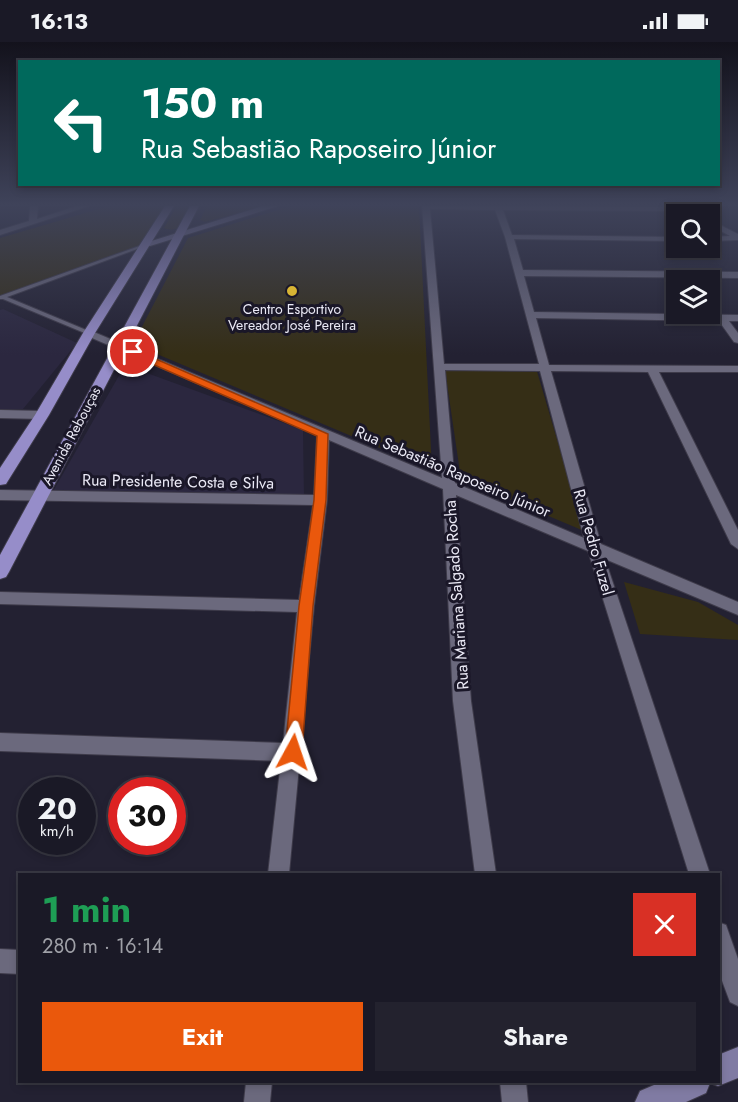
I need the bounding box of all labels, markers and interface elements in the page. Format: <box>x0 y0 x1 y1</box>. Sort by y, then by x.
text: 16:13 <box>30 5 88 37</box>
text: 150 m <box>141 73 264 134</box>
icon: left <box>42 84 120 162</box>
text: Rua Sebastião Raposeiro Júnior <box>141 129 496 168</box>
map controls <box>666 204 720 324</box>
button: search <box>666 204 720 258</box>
button: layers <box>666 270 720 324</box>
marker: Centro Esportivo Vereador José Pereira <box>285 284 299 298</box>
place label: Centro Esportivo Vereador José Pereira <box>228 299 356 335</box>
pin <box>107 326 158 377</box>
icon: arrive <box>116 335 149 368</box>
street label: Avenida Rebouças <box>37 383 106 489</box>
street label: Rua Sebastião Raposeiro Júnior <box>351 420 555 523</box>
street label: Rua Presidente Costa e Silva <box>82 468 274 495</box>
street label: Rua Pedro Fuzel <box>567 486 620 598</box>
street label: Rua Mariana Salgado Rocha <box>438 499 475 690</box>
position arrow <box>261 720 325 784</box>
speed limit sign: 30 <box>108 777 186 855</box>
text: 20 <box>37 787 77 830</box>
text: km/h <box>40 820 74 842</box>
text: 1 min <box>42 883 131 935</box>
button: close <box>633 893 696 956</box>
text: 280 m · 16:14 <box>42 932 163 961</box>
button: Exit <box>42 1002 363 1071</box>
button: Share <box>375 1002 696 1071</box>

